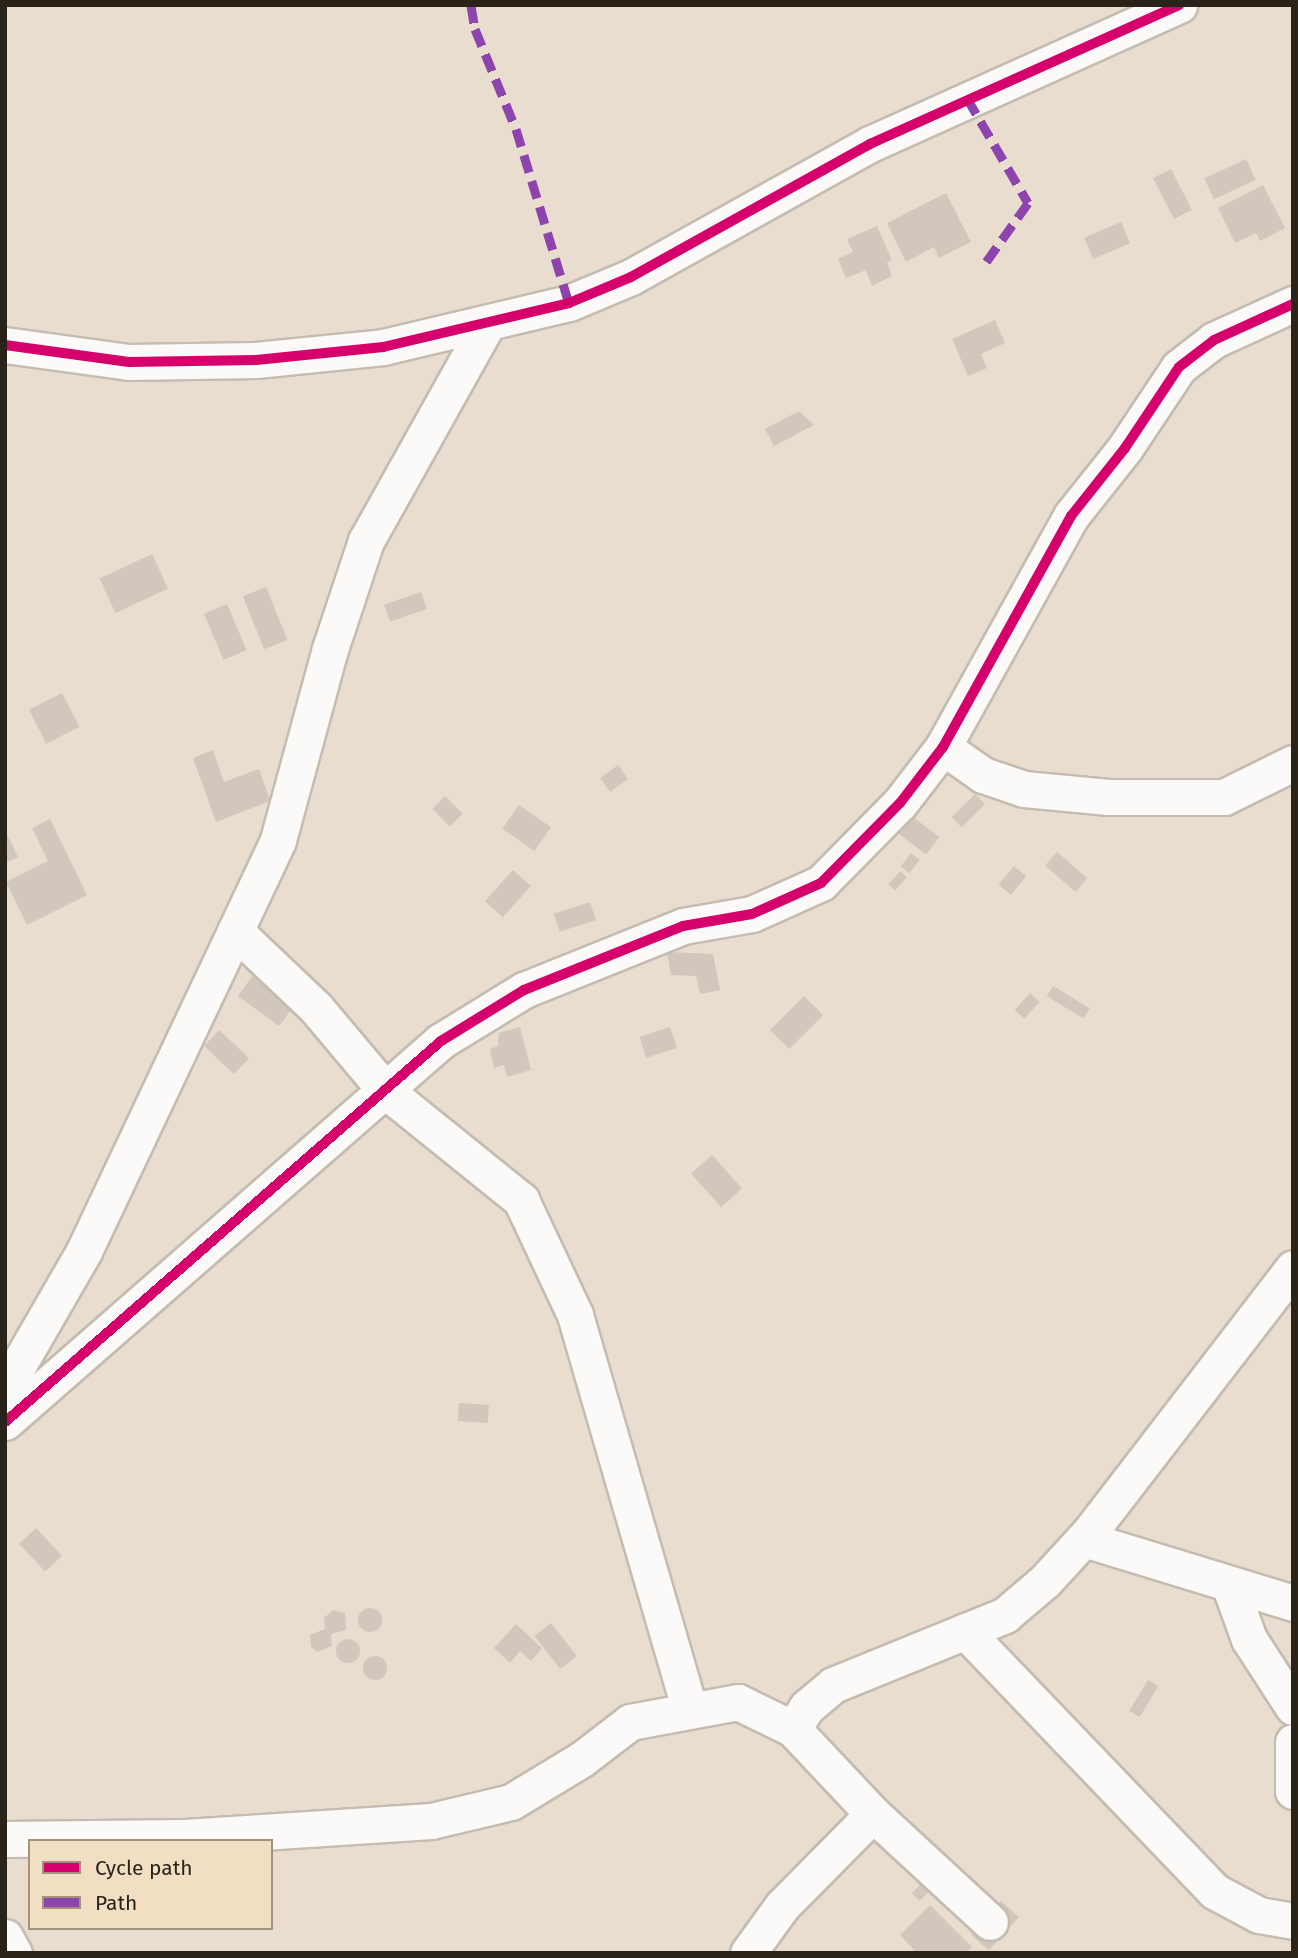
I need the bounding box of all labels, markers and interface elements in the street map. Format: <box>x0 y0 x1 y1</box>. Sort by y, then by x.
legend <box>28 1839 273 1930</box>
text: Cycle path <box>95 1855 193 1881</box>
text: Path <box>95 1890 137 1916</box>

